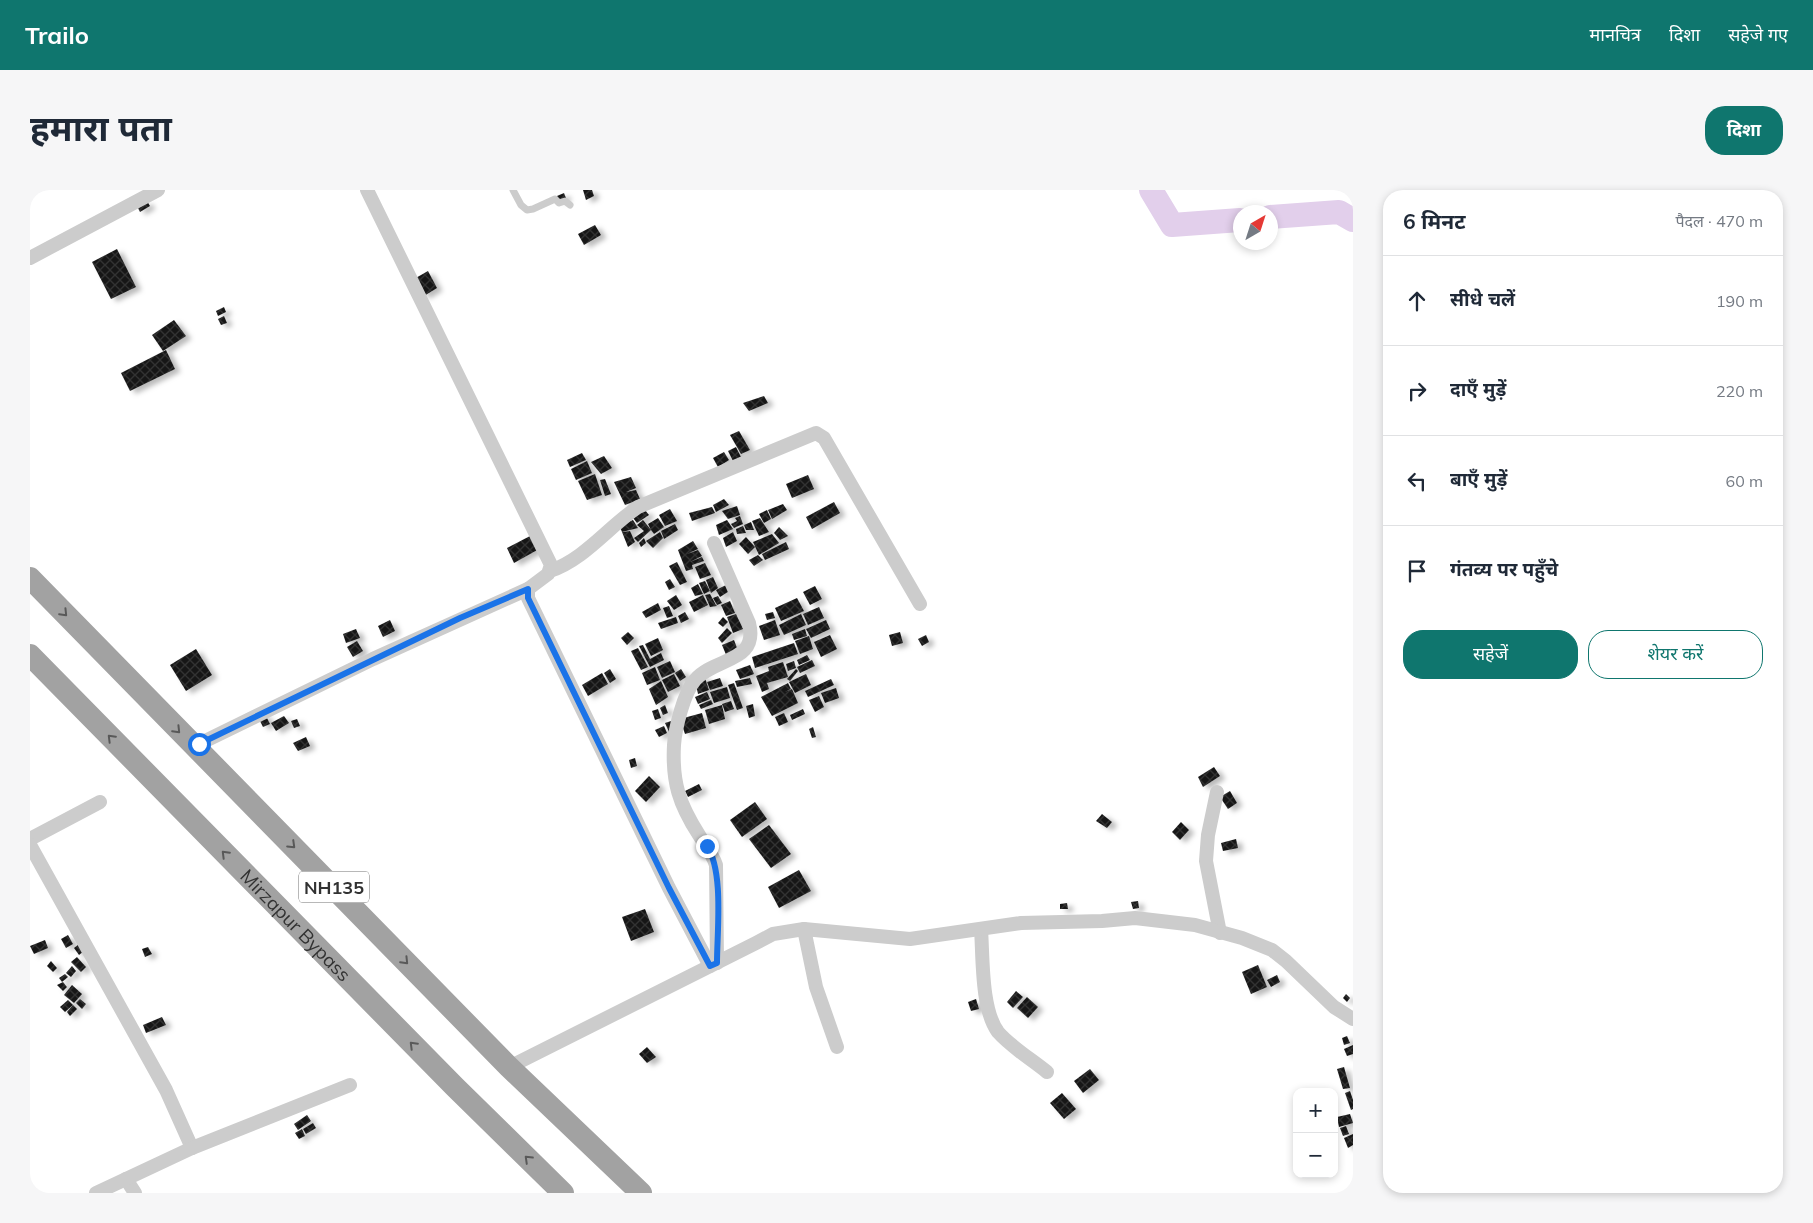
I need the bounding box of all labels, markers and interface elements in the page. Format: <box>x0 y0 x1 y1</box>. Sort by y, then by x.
text: Trailo <box>25 20 89 50</box>
text: मानचित्र <box>1590 23 1641 46</box>
text: दिशा <box>1669 23 1700 46</box>
text: सहेजे गए <box>1728 23 1788 46</box>
text: हमारा पता <box>30 106 172 150</box>
button: दिशा <box>1705 106 1783 155</box>
north arrow <box>1233 205 1278 250</box>
text: 6 मिनट <box>1403 208 1465 234</box>
text: पैदल · 470 m <box>1675 211 1763 231</box>
icon: ahead <box>1403 287 1431 315</box>
text: सीधे चलें <box>1450 287 1515 311</box>
text: 190 m <box>1716 291 1763 311</box>
icon: right <box>1403 377 1431 405</box>
text: दाएँ मुड़ें <box>1450 377 1506 401</box>
text: 220 m <box>1716 381 1763 401</box>
icon: left <box>1403 467 1431 495</box>
text: बाएँ मुड़ें <box>1450 467 1507 491</box>
text: 60 m <box>1726 471 1763 491</box>
icon: arrive <box>1403 557 1431 585</box>
text: गंतव्य पर पहुँचे <box>1450 557 1558 581</box>
one-way arrow <box>58 608 67 617</box>
button: सहेजें <box>1403 630 1578 679</box>
button: शेयर करें <box>1588 630 1763 679</box>
one-way arrow <box>171 724 180 733</box>
route start <box>188 733 211 756</box>
one-way arrow <box>108 735 117 744</box>
route end <box>696 835 719 858</box>
one-way arrow <box>286 839 295 848</box>
one-way arrow <box>222 851 231 860</box>
street label: Mirzapur Bypass <box>235 864 356 986</box>
road number: NH135 <box>299 872 369 902</box>
one-way arrow <box>399 955 408 964</box>
one-way arrow <box>410 1042 419 1051</box>
map controls <box>1293 1088 1338 1178</box>
button: + <box>1293 1088 1338 1133</box>
button: − <box>1293 1133 1338 1178</box>
one-way arrow <box>525 1156 534 1165</box>

